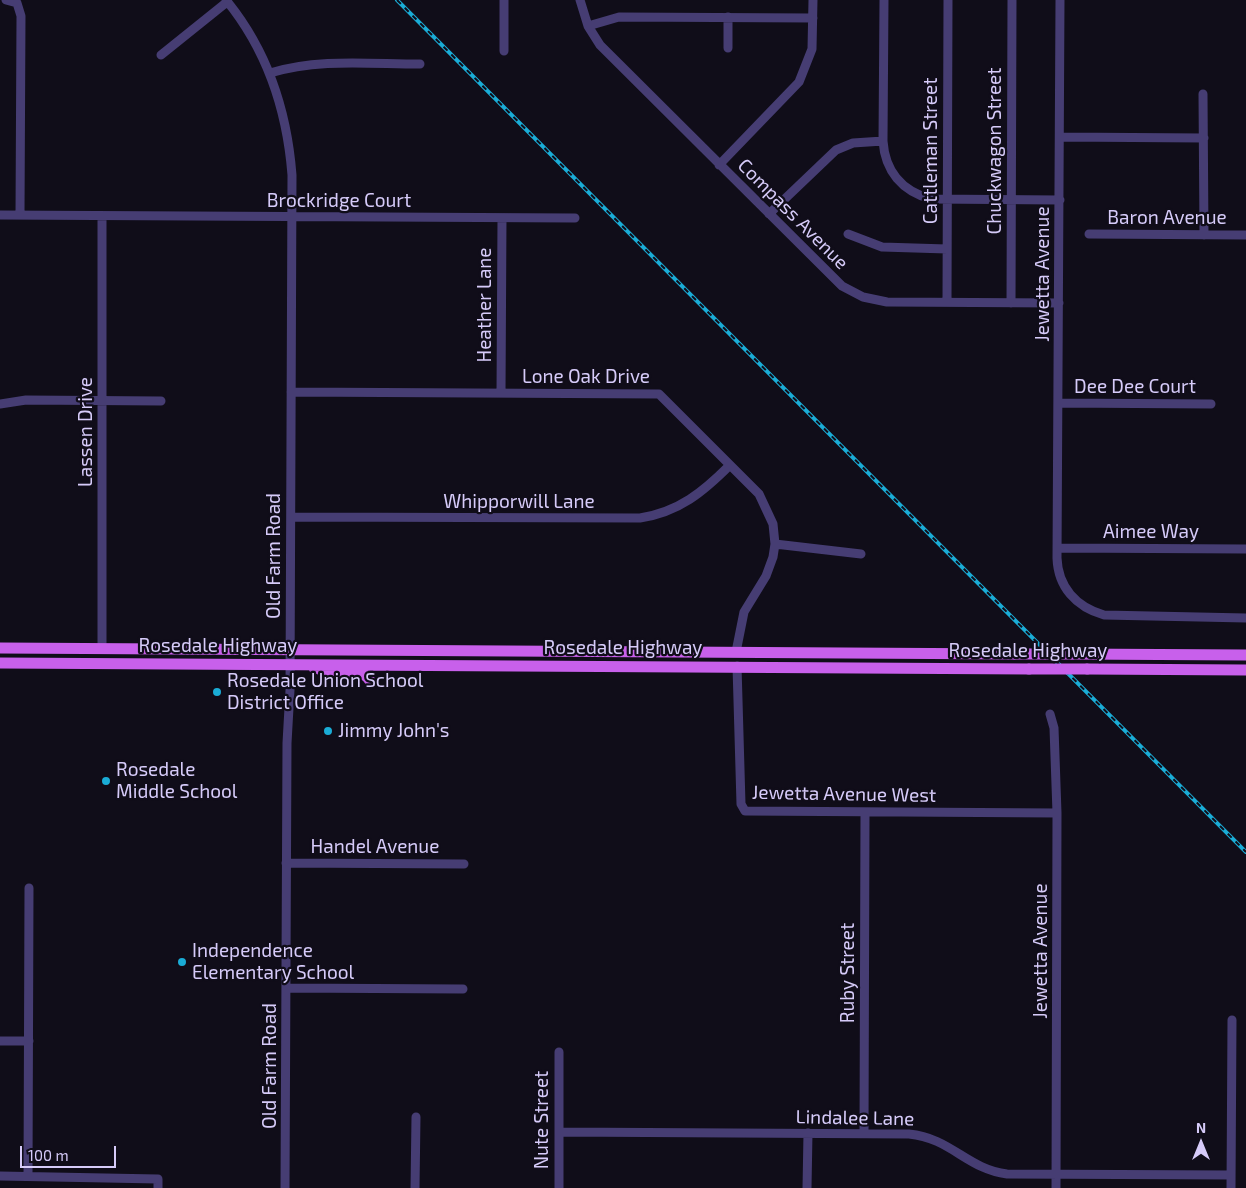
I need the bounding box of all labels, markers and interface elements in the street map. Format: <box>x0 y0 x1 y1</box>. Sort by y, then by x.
street label: Chuckwagon Street <box>984 67 1006 235</box>
street label: Cattleman Street <box>920 78 942 224</box>
street label: Compass Avenue <box>733 154 853 274</box>
street label: Brockridge Court <box>267 190 411 212</box>
street label: Jewetta Avenue <box>1032 206 1054 342</box>
street label: Baron Avenue <box>1107 207 1227 229</box>
street label: Heather Lane <box>474 247 496 363</box>
street label: Lone Oak Drive <box>522 366 650 388</box>
street label: Dee Dee Court <box>1074 376 1196 398</box>
street label: Lassen Drive <box>75 377 97 487</box>
street label: Whipporwill Lane <box>443 491 595 513</box>
street label: Old Farm Road <box>263 493 285 619</box>
street label: Aimee Way <box>1103 521 1199 543</box>
street label: Rosedale Highway <box>139 635 297 657</box>
street label: Rosedale Highway <box>544 637 702 659</box>
street label: Rosedale Highway <box>949 640 1107 662</box>
place label: Rosedale Union School District Office <box>227 670 423 714</box>
marker: Rosedale Union School District Office <box>211 686 223 698</box>
place label: Jimmy John's <box>338 720 450 742</box>
marker: Jimmy John's <box>322 725 334 737</box>
place label: Rosedale Middle School <box>116 759 237 803</box>
marker: Rosedale Middle School <box>100 775 112 787</box>
street label: Jewetta Avenue West <box>752 781 936 807</box>
street label: Handel Avenue <box>311 836 439 858</box>
street label: Jewetta Avenue <box>1030 883 1052 1019</box>
street label: Ruby Street <box>837 923 859 1023</box>
place label: Independence Elementary School <box>192 940 354 984</box>
marker: Independence Elementary School <box>176 956 188 968</box>
street label: Old Farm Road <box>259 1003 281 1129</box>
street label: Nute Street <box>531 1071 553 1169</box>
street label: Lindalee Lane <box>796 1106 914 1130</box>
north arrow <box>1176 1118 1226 1168</box>
text: N <box>1196 1119 1206 1136</box>
scale bar <box>22 1136 119 1168</box>
text: 100 m <box>28 1146 69 1164</box>

